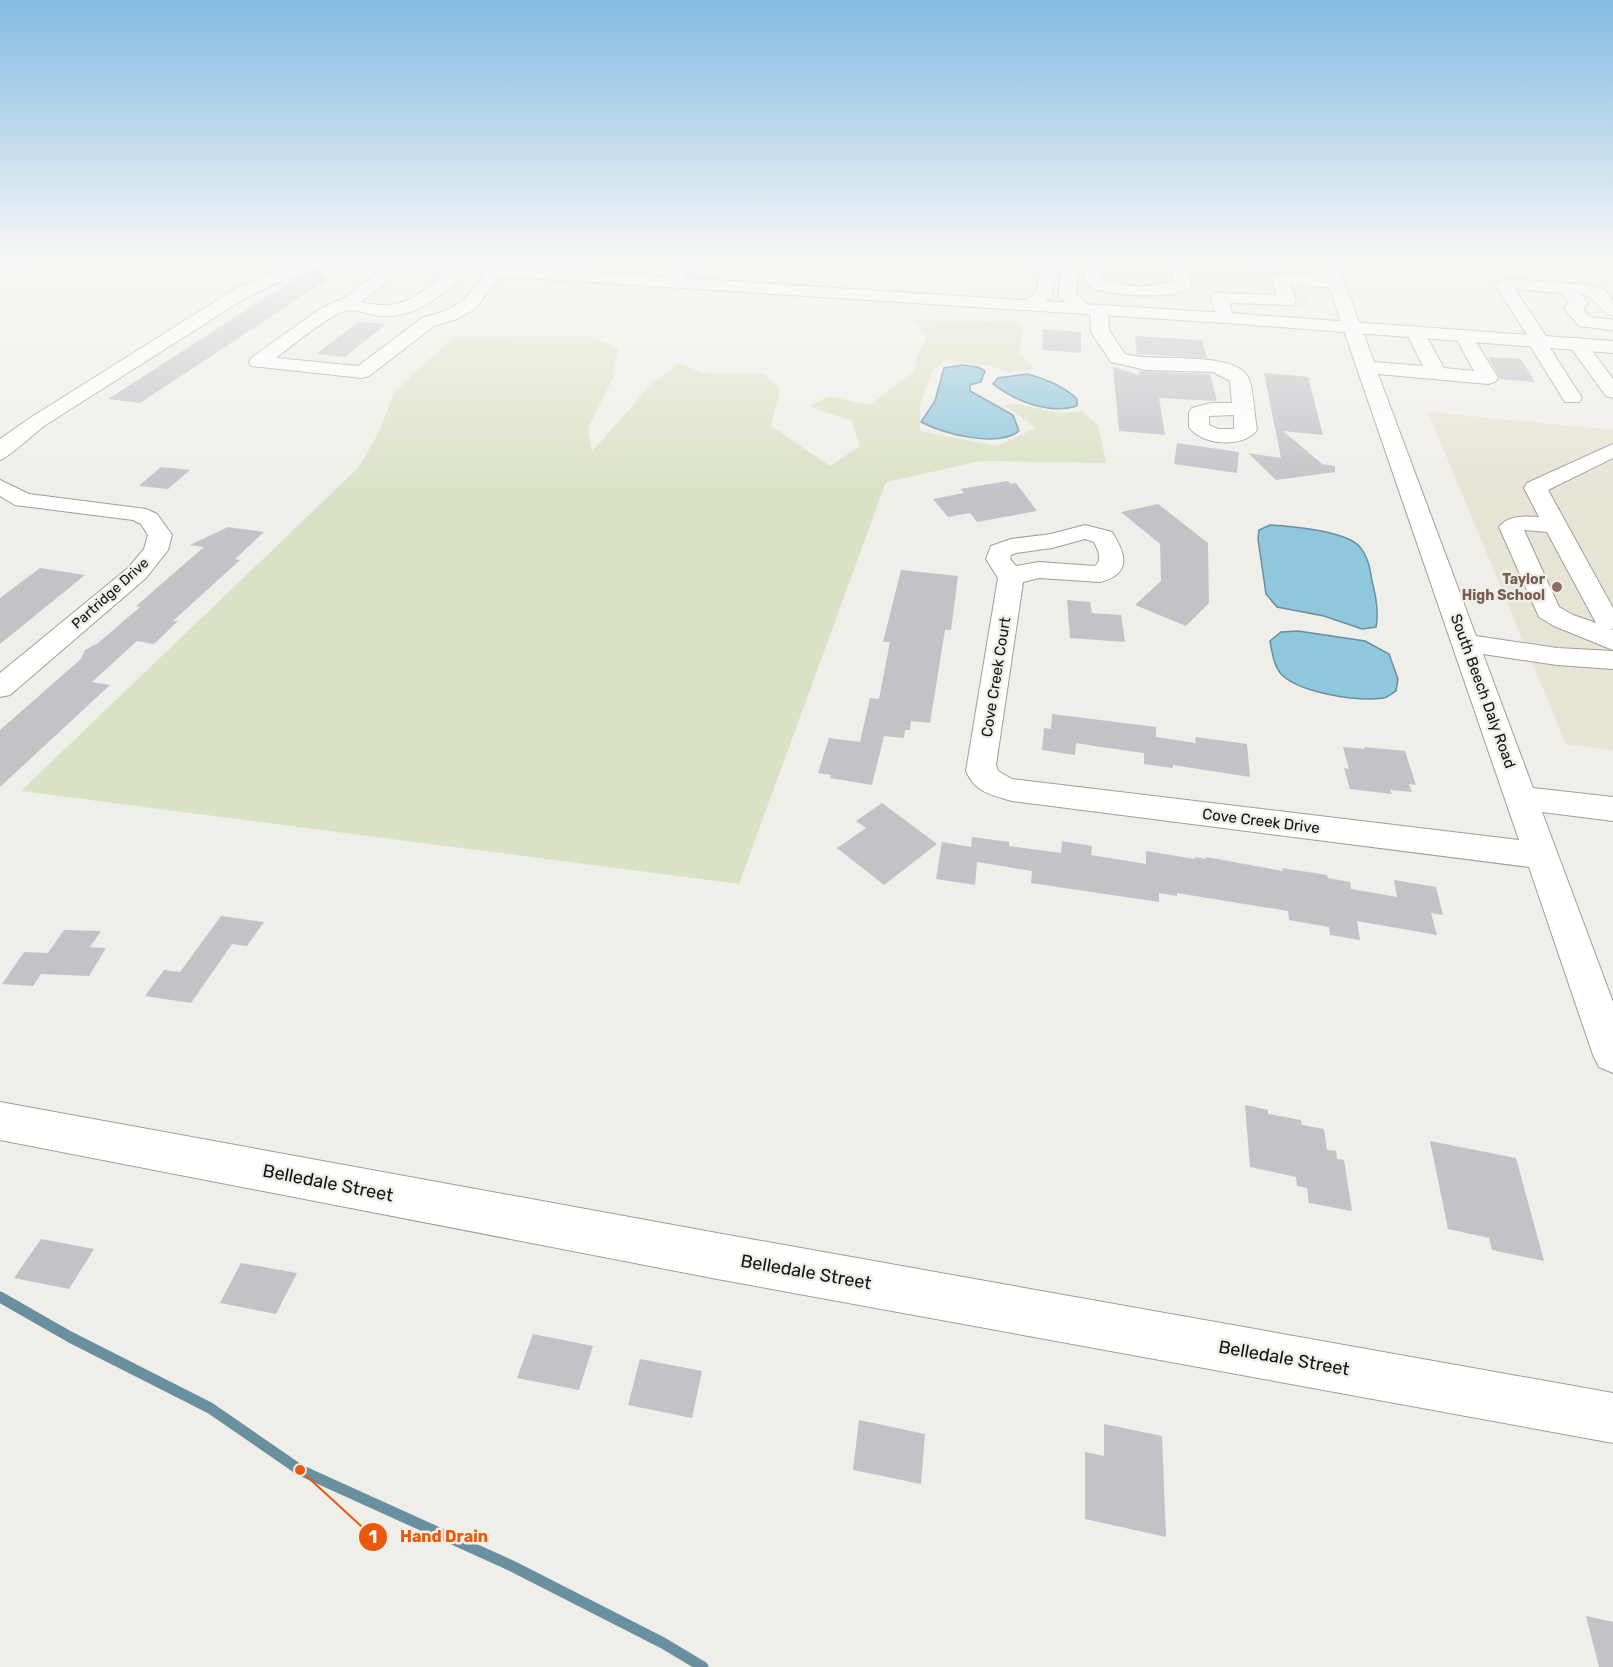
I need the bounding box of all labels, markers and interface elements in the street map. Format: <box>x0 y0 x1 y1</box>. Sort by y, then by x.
street label: Partridge Drive <box>68 554 152 632</box>
place label: Taylor High School <box>1462 571 1546 604</box>
marker: Taylor High School <box>1550 580 1564 594</box>
street label: South Beech Daly Road <box>1447 611 1519 771</box>
street label: Cove Creek Court <box>978 616 1014 738</box>
street label: Cove Creek Drive <box>1201 805 1321 837</box>
street label: Belledale Street <box>261 1160 395 1206</box>
street label: Belledale Street <box>739 1250 873 1294</box>
street label: Belledale Street <box>1217 1336 1351 1380</box>
callout: Hand Drain <box>358 1520 500 1554</box>
text: 1 <box>369 1526 377 1548</box>
text: Hand Drain <box>400 1527 488 1546</box>

